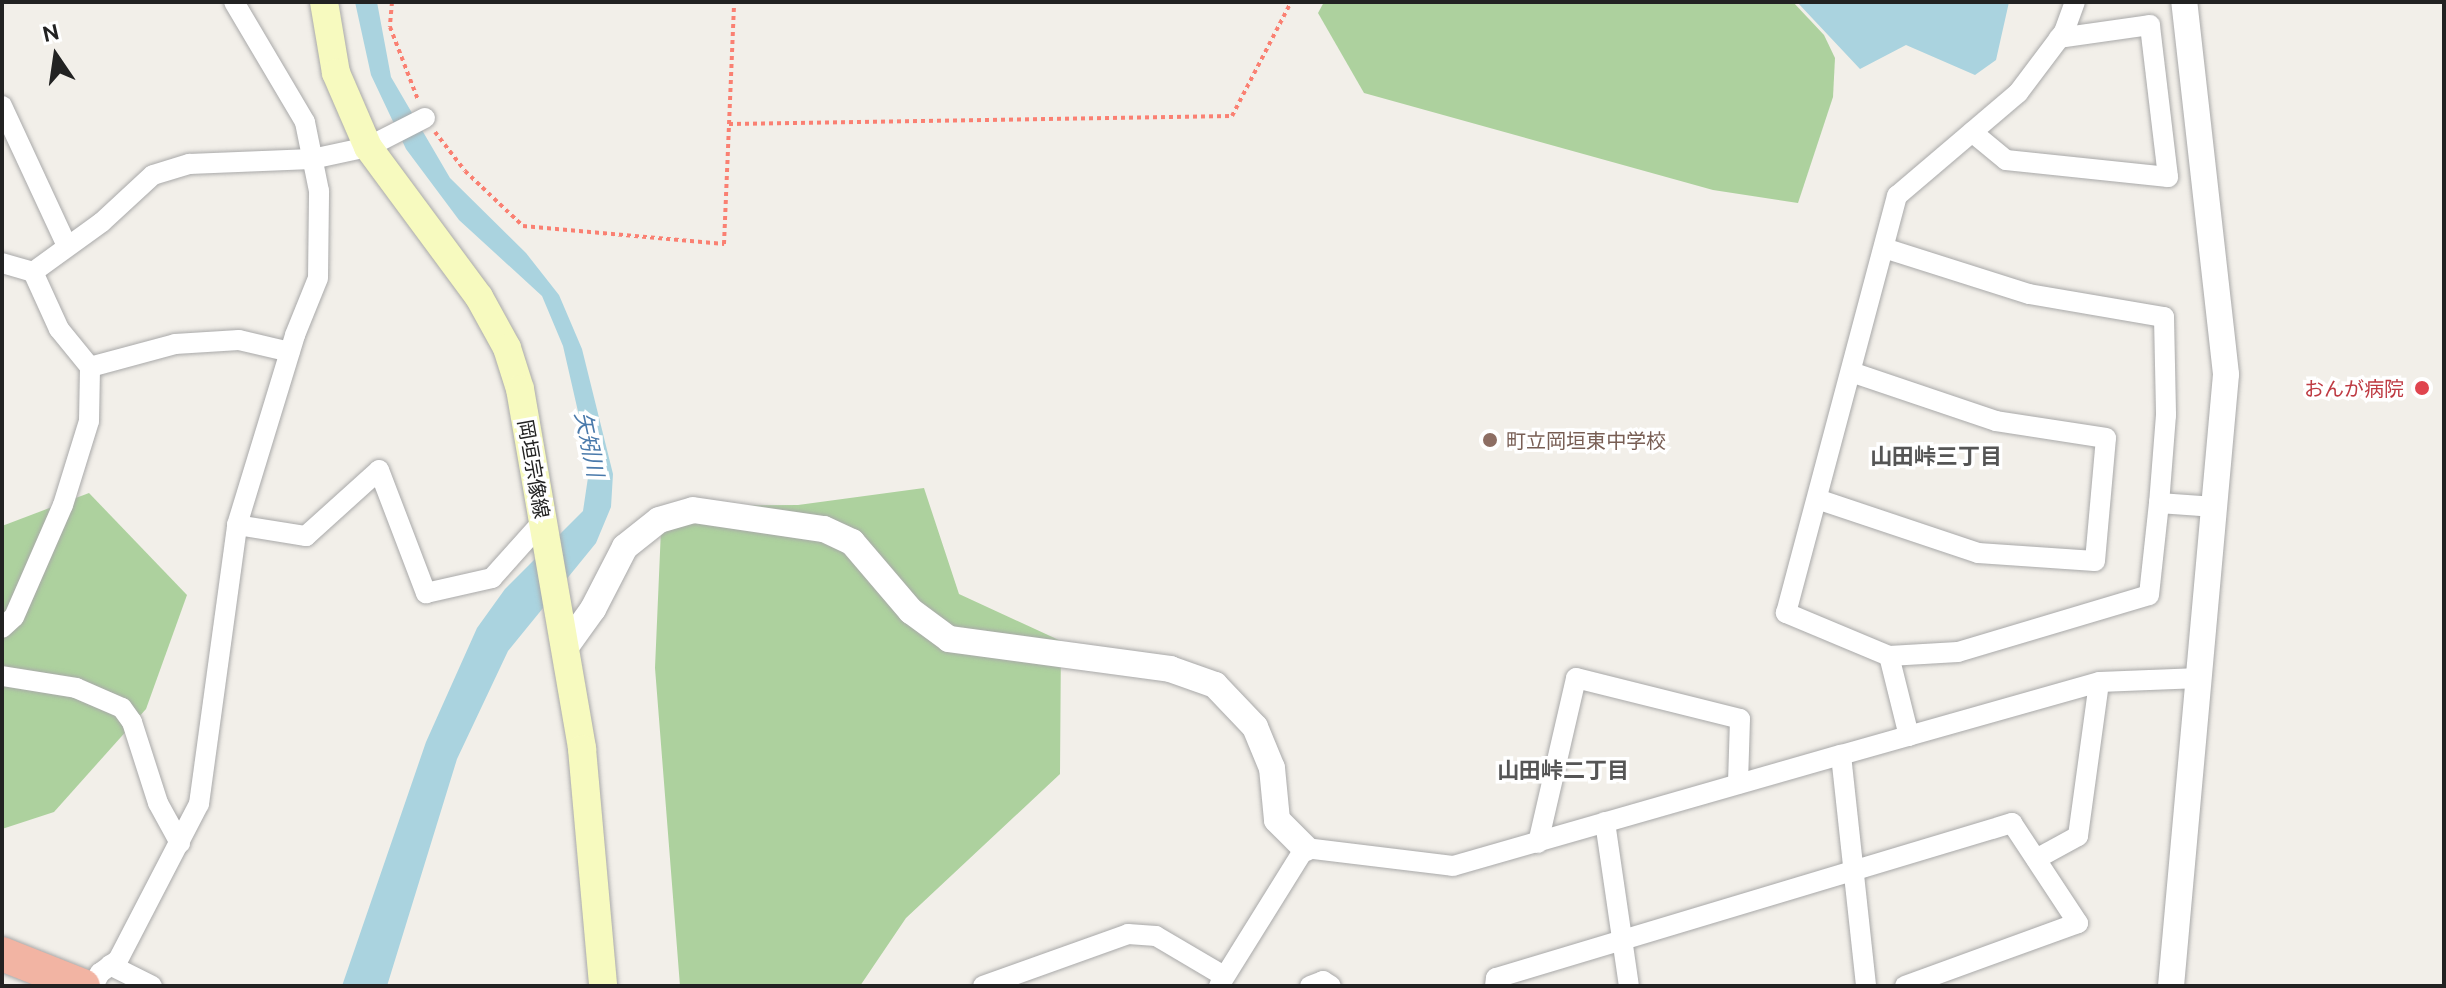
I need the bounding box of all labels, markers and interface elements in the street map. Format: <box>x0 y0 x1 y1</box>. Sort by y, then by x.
north arrow <box>16 16 96 96</box>
text: N <box>40 18 61 46</box>
place label: おんが病院 <box>2304 376 2404 400</box>
marker: おんが病院 <box>2411 377 2433 399</box>
water label: 矢矧川 <box>570 409 610 479</box>
street label: 岡垣宗像線 <box>513 418 555 520</box>
place label: 町立岡垣東中学校 <box>1506 428 1666 452</box>
marker: 町立岡垣東中学校 <box>1481 431 1499 449</box>
district label: 山田峠三丁目 <box>1870 443 2002 469</box>
district label: 山田峠二丁目 <box>1497 757 1629 783</box>

